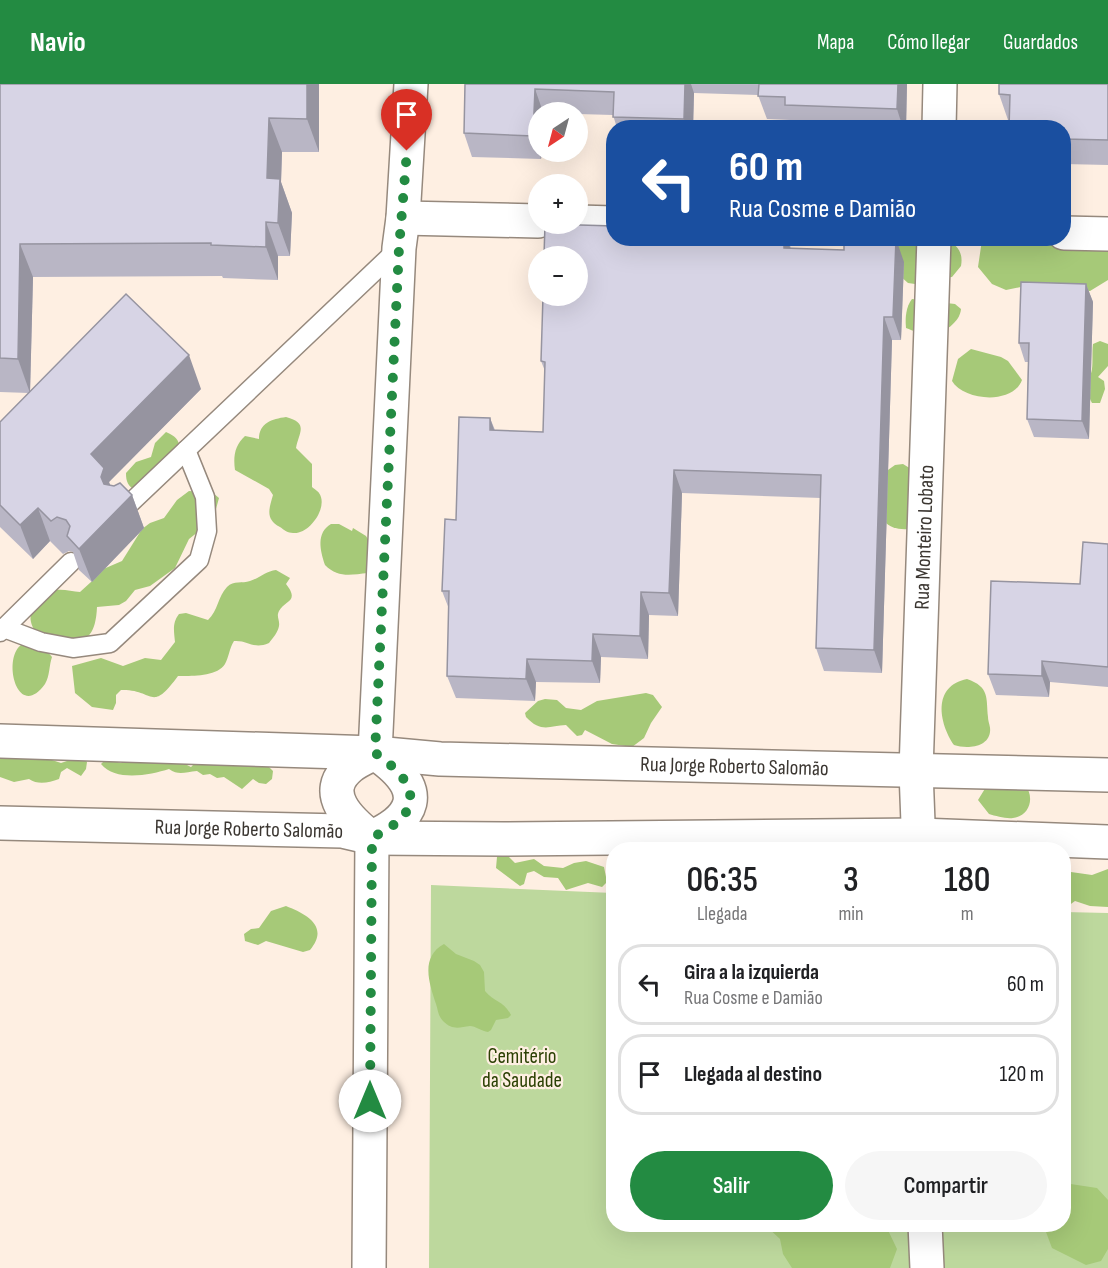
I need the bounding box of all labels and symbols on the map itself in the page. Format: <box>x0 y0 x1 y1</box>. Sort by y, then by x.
pin <box>381 89 432 151</box>
north arrow <box>528 102 588 162</box>
street label: Rua Monteiro Lobato <box>909 464 939 610</box>
street label: Rua Jorge Roberto Salomão <box>640 752 829 781</box>
street label: Rua Jorge Roberto Salomão <box>154 815 343 844</box>
park label: Cemitério da Saudade <box>482 1044 562 1093</box>
position arrow <box>338 1069 402 1133</box>

